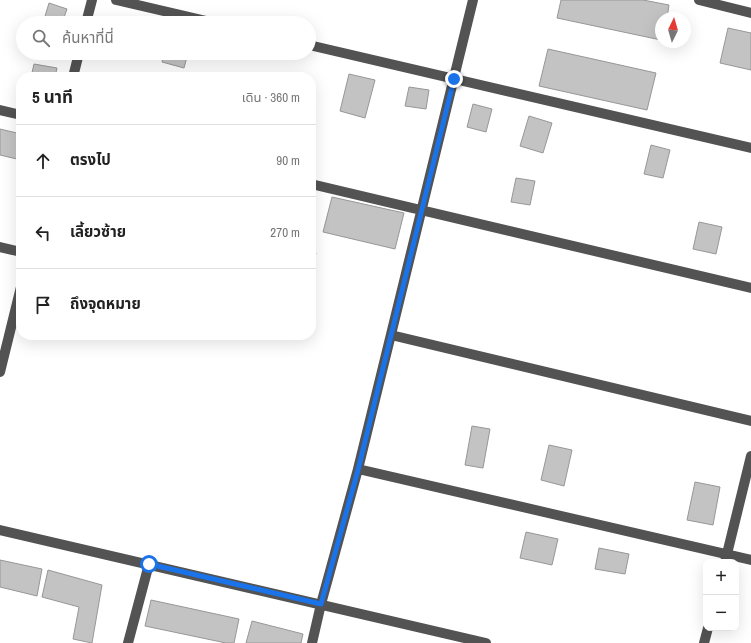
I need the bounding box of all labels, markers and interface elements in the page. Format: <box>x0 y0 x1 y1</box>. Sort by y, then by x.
north arrow <box>655 12 691 48</box>
search box <box>16 16 316 60</box>
icon: search <box>30 27 52 49</box>
text: ค้นหาที่นี่ <box>62 27 114 48</box>
route end <box>445 70 463 88</box>
text: 5 นาที <box>32 85 73 108</box>
text: เดิน · 360 m <box>242 89 300 106</box>
text: ตรงไป <box>70 149 111 170</box>
icon: ahead <box>32 150 54 172</box>
text: 90 m <box>276 152 300 169</box>
text: เลี้ยวซ้าย <box>70 221 126 242</box>
icon: left <box>32 222 54 244</box>
text: 270 m <box>270 224 300 241</box>
text: ถึงจุดหมาย <box>70 293 141 314</box>
icon: arrive <box>32 294 54 316</box>
route start <box>140 555 158 573</box>
map controls <box>703 559 739 631</box>
button: + <box>703 559 739 595</box>
button: − <box>703 595 739 631</box>

